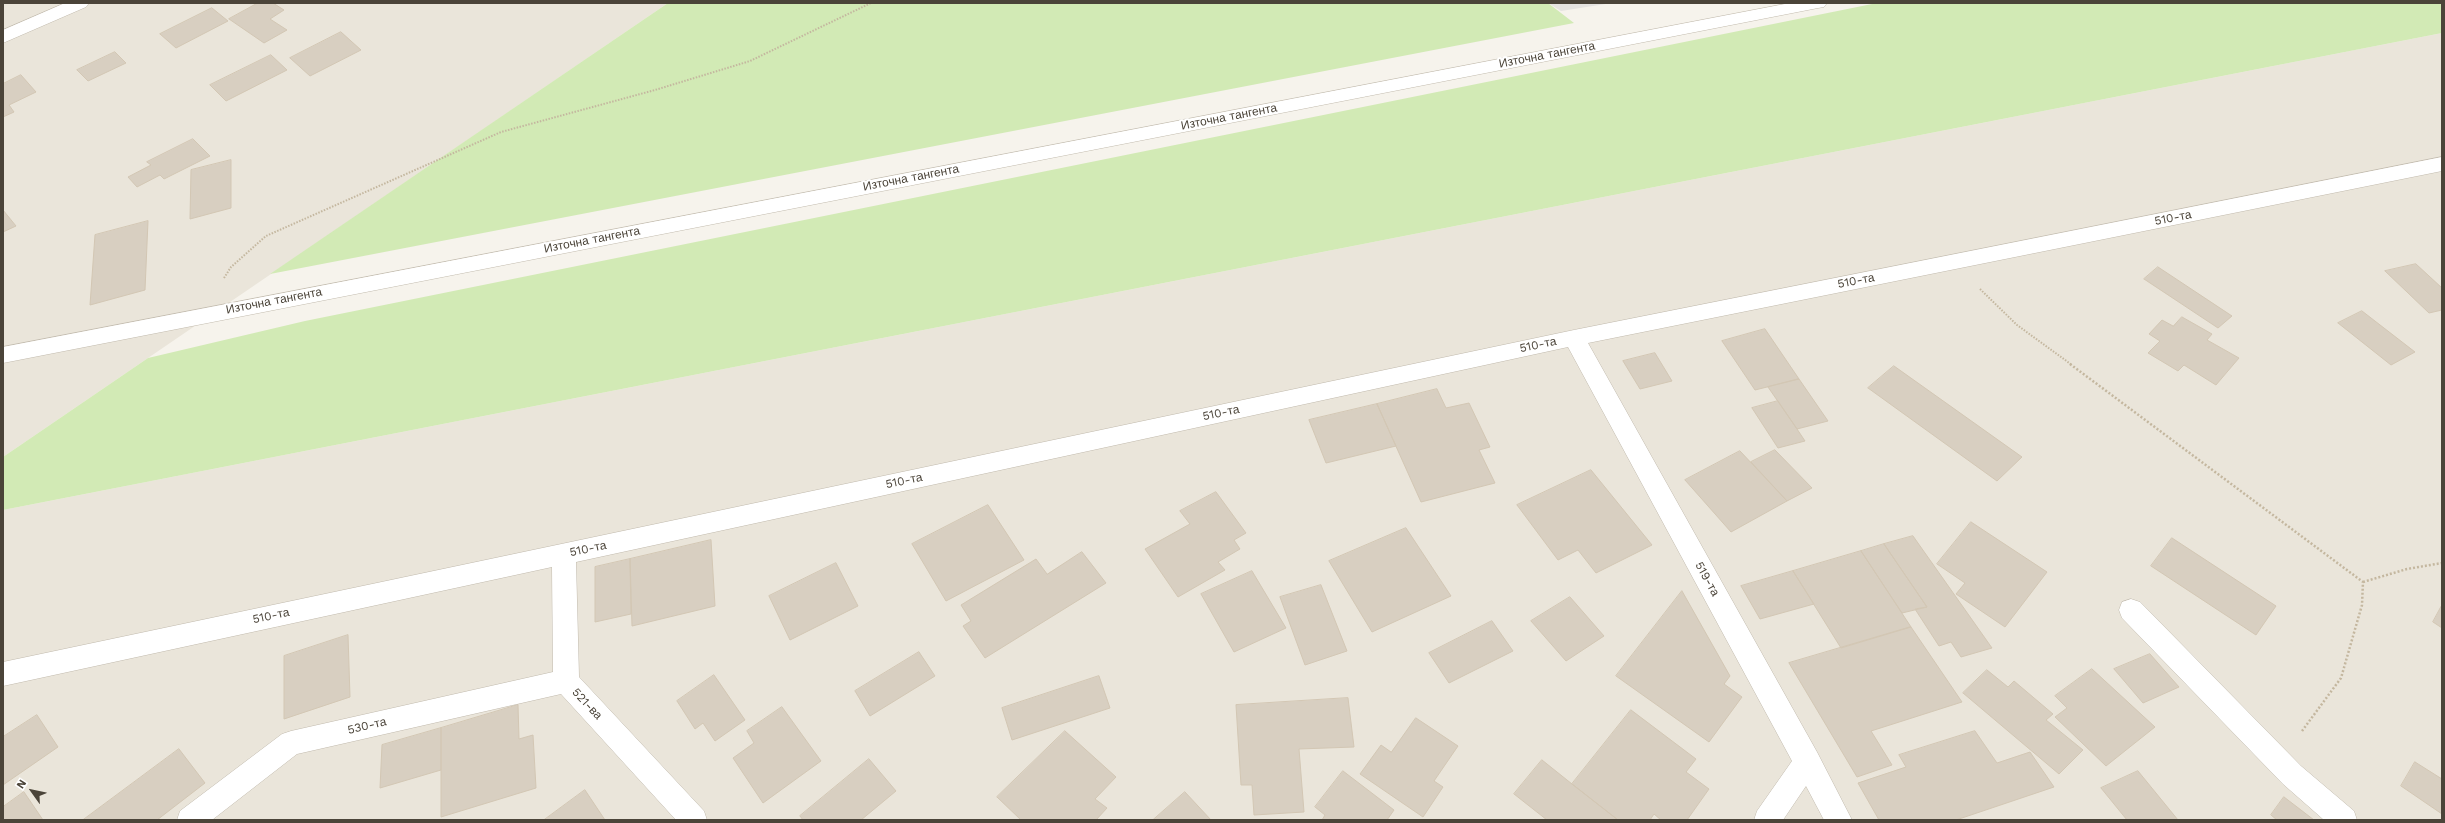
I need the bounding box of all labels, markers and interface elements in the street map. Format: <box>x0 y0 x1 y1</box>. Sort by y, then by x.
street label: Източна тангента <box>1498 39 1596 71</box>
street label: Източна тангента <box>1180 101 1278 133</box>
street label: Източна тангента <box>862 162 960 194</box>
street label: 510-та <box>2153 207 2193 229</box>
street label: Източна тангента <box>543 224 641 256</box>
street label: 510-та <box>1836 270 1876 292</box>
street label: Източна тангента <box>225 285 323 317</box>
street label: 510-та <box>1518 334 1558 356</box>
street label: 510-та <box>1201 402 1241 424</box>
street label: 510-та <box>884 470 924 492</box>
street label: 510-та <box>568 538 608 560</box>
street label: 519-та <box>1692 559 1722 599</box>
street label: 510-та <box>251 605 291 627</box>
street label: 521-ва <box>569 685 605 723</box>
street label: 530-та <box>346 715 388 737</box>
north arrow <box>12 771 52 811</box>
text: N <box>14 777 29 791</box>

